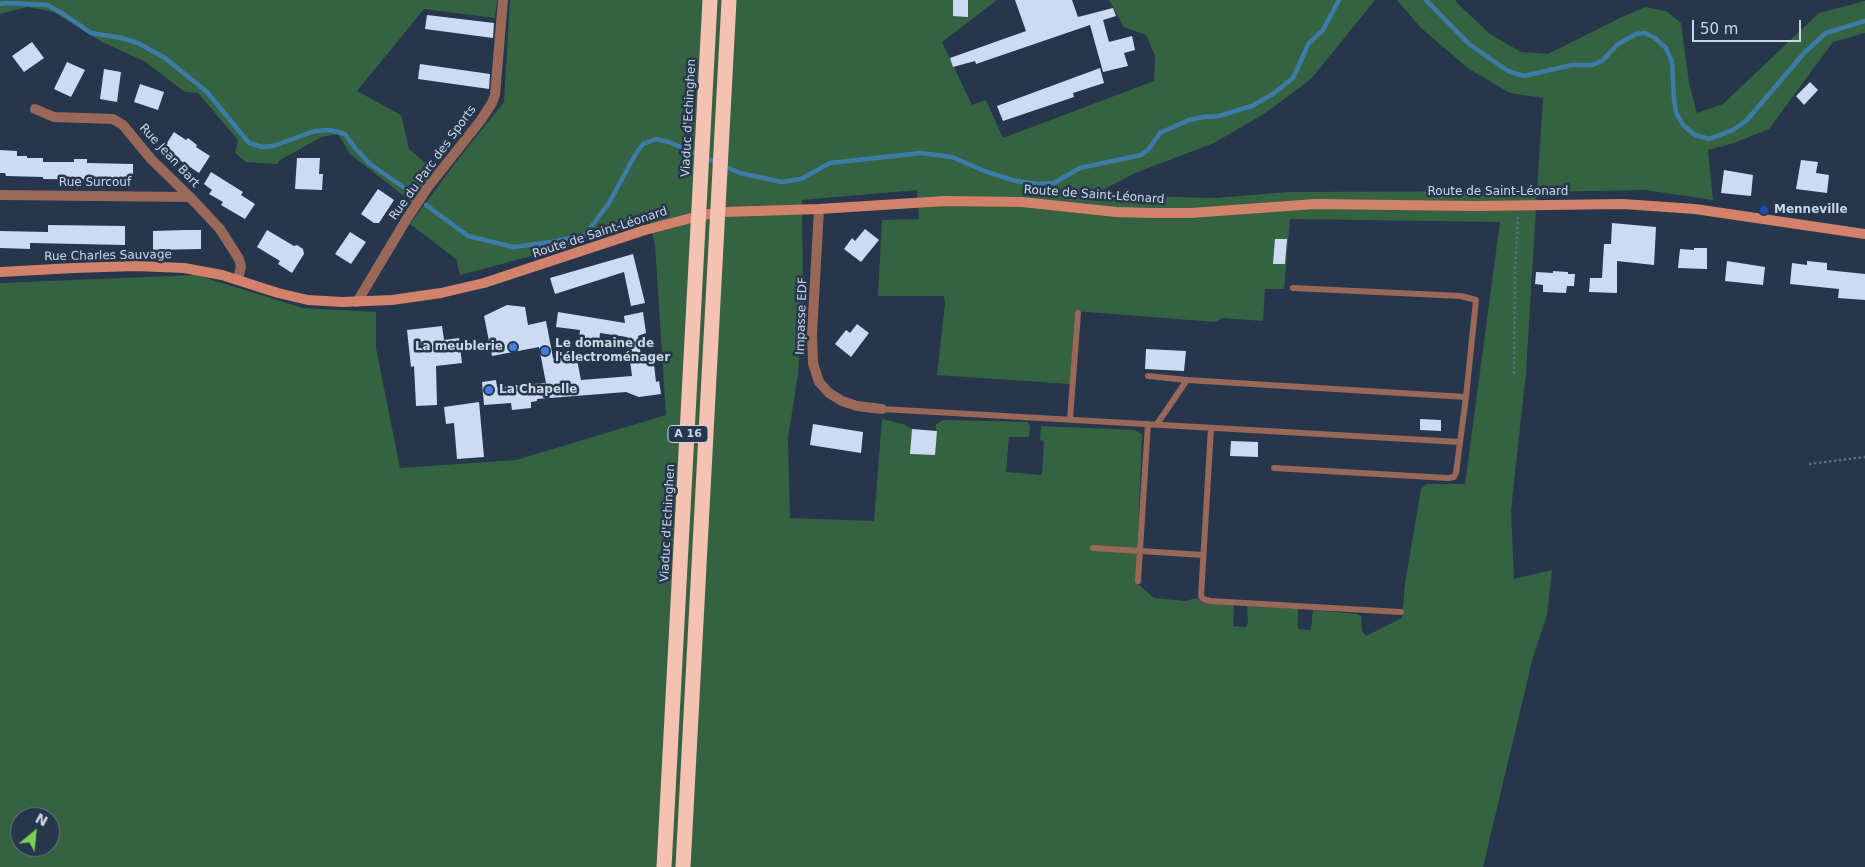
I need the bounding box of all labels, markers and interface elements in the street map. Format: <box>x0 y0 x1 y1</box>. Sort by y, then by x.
scale bar <box>1695 10 1804 42</box>
text: 50 m <box>1700 20 1738 38</box>
street label: Viaduc d'Echinghen <box>679 59 699 177</box>
street label: Rue du Parc des Sports <box>387 103 479 223</box>
street label: Rue Jean Bart <box>136 121 202 191</box>
street label: Rue Surcouf <box>59 176 131 190</box>
street label: Route de Saint-Léonard <box>1023 183 1165 207</box>
street label: Route de Saint-Léonard <box>1428 185 1568 199</box>
place label: Menneville <box>1774 203 1848 217</box>
street label: Route de Saint-Léonard <box>531 204 669 262</box>
marker: Menneville <box>1758 204 1770 216</box>
street label: Rue Charles Sauvage <box>44 248 172 264</box>
street label: Impasse EDF <box>793 277 811 355</box>
place label: Le domaine de l'électroménager <box>555 337 670 365</box>
place label: La meublerie <box>415 340 503 354</box>
marker: La meublerie <box>507 341 519 353</box>
marker: Le domaine de l'électroménager <box>539 345 551 357</box>
place label: La Chapelle <box>499 383 577 397</box>
marker: La Chapelle <box>483 384 495 396</box>
road number: A 16 <box>668 426 708 442</box>
street label: Viaduc d'Echinghen <box>658 464 678 582</box>
north arrow <box>10 807 60 857</box>
text: N <box>33 810 51 829</box>

